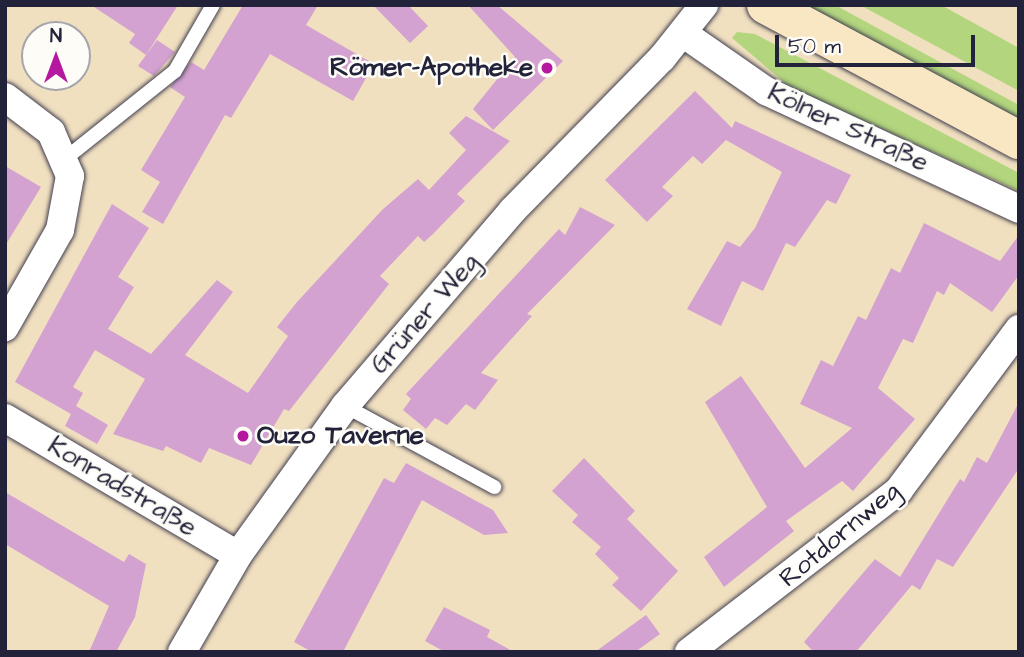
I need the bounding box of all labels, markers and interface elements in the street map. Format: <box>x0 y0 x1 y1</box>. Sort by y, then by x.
north arrow <box>21 21 91 91</box>
scale bar <box>779 21 978 65</box>
text: N <box>50 23 62 50</box>
text: 50 m <box>788 32 841 61</box>
place label: Römer-Apotheke <box>330 52 533 84</box>
marker: Römer-Apotheke <box>539 60 555 76</box>
street label: Kölner Straße <box>763 77 933 179</box>
street label: Grüner Weg <box>364 247 486 381</box>
place label: Ouzo Taverne <box>257 420 424 452</box>
marker: Ouzo Taverne <box>235 428 251 444</box>
street label: Konradstraße <box>42 430 202 544</box>
street label: Rotdornweg <box>773 476 907 594</box>

